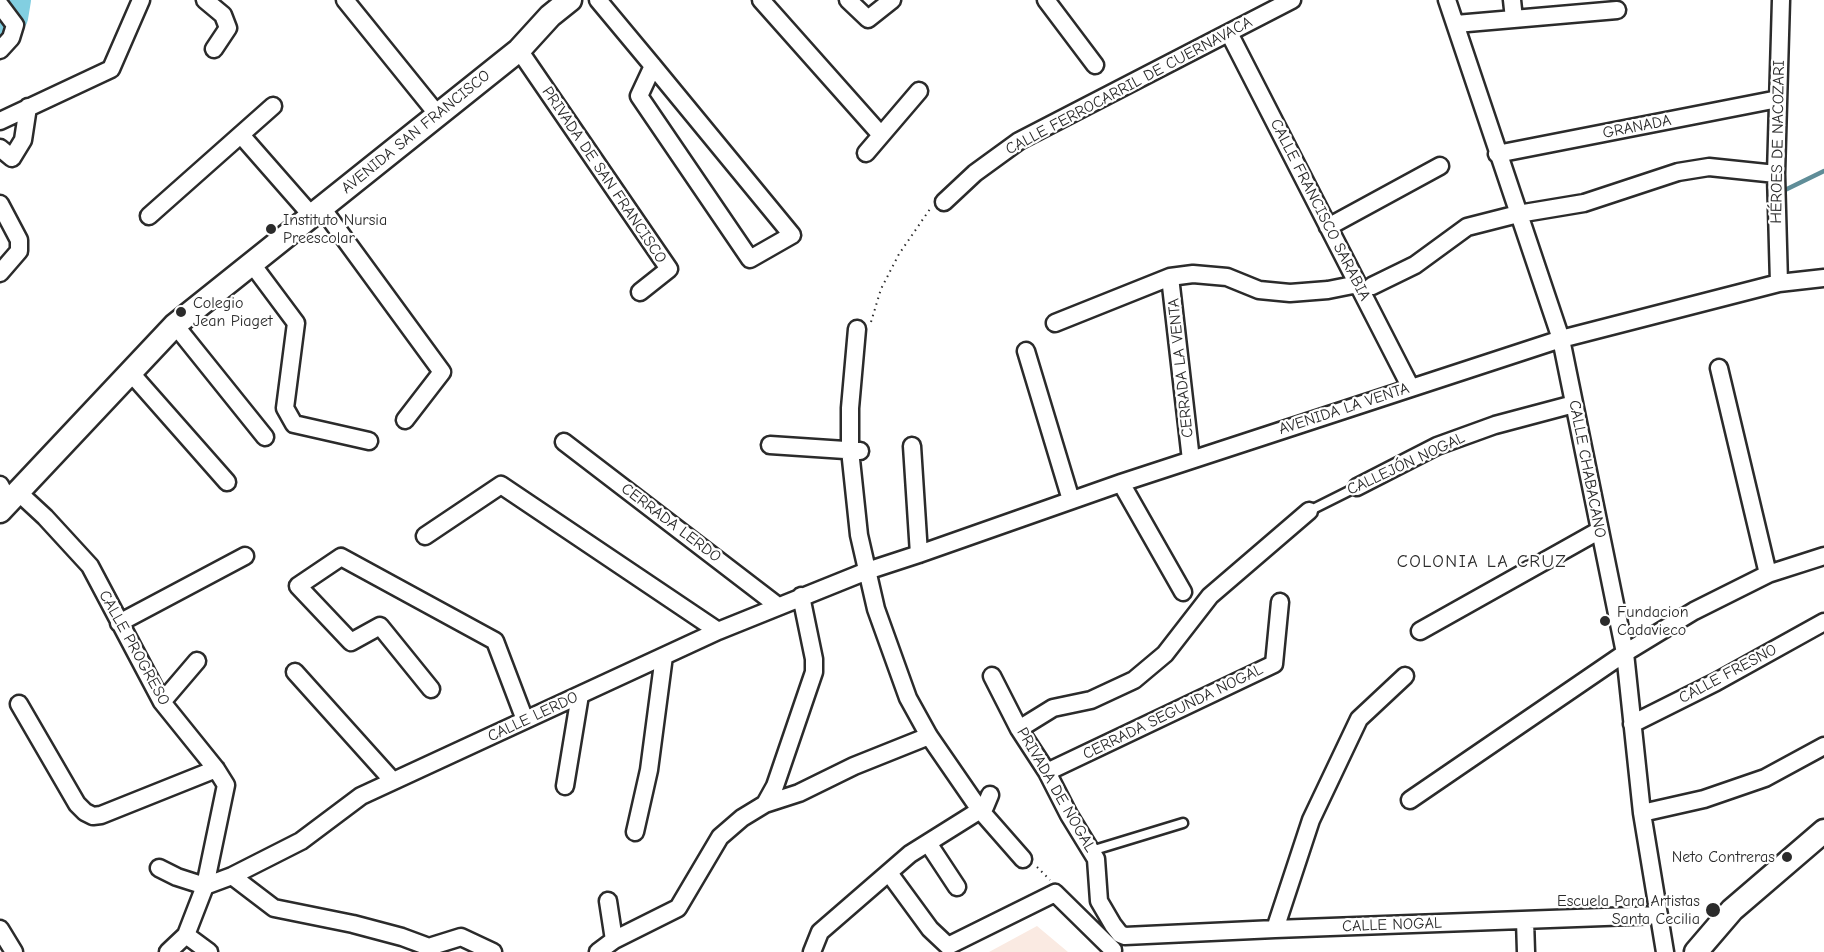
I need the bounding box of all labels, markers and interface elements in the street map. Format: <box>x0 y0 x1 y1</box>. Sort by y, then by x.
street label: CALLE FERROCARRIL DE CUERNAVACA <box>1002 13 1256 159</box>
street label: HÉROES DE NACOZARI <box>1767 60 1789 224</box>
street label: AVENIDA SAN FRANCISCO <box>338 66 494 198</box>
street label: PRIVADA DE SAN FRANCISCO <box>538 83 670 267</box>
street label: GRANADA <box>1601 111 1673 143</box>
street label: CALLE FRANCISCO SARABIA <box>1266 116 1374 304</box>
place label: Instituto Nursia Preescolar <box>283 210 387 248</box>
marker: Instituto Nursia Preescolar <box>264 222 278 236</box>
place label: Colegio Jean Piaget <box>193 293 273 331</box>
street label: CERRADA LA VENTA <box>1164 297 1198 439</box>
marker: Colegio Jean Piaget <box>174 305 188 319</box>
street label: AVENIDA LA VENTA <box>1276 379 1412 439</box>
street label: CALLE CHABACANO <box>1564 399 1610 539</box>
street label: CALLEJÓN NOGAL <box>1344 428 1468 500</box>
street label: CERRADA LERDO <box>617 479 725 567</box>
district label: COLONIA LA CRUZ <box>1397 551 1567 573</box>
street label: CALLE PROGRESO <box>94 587 174 709</box>
place label: Fundacion Cadavieco <box>1617 602 1689 640</box>
marker: Fundacion Cadavieco <box>1598 614 1612 628</box>
street label: CALLE FRESNO <box>1676 640 1780 708</box>
street label: CERRADA SEGUNDA NOGAL <box>1080 660 1266 764</box>
street label: CALLE LERDO <box>485 688 581 746</box>
street label: PRIVADA DE NOGAL <box>1012 724 1100 856</box>
place label: Neto Contreras <box>1672 847 1775 867</box>
marker: Neto Contreras <box>1780 850 1794 864</box>
place label: Escuela Para Artistas Santa Cecilia <box>1557 891 1700 929</box>
marker: Escuela Para Artistas Santa Cecilia <box>1704 901 1722 919</box>
street label: CALLE NOGAL <box>1342 914 1442 936</box>

